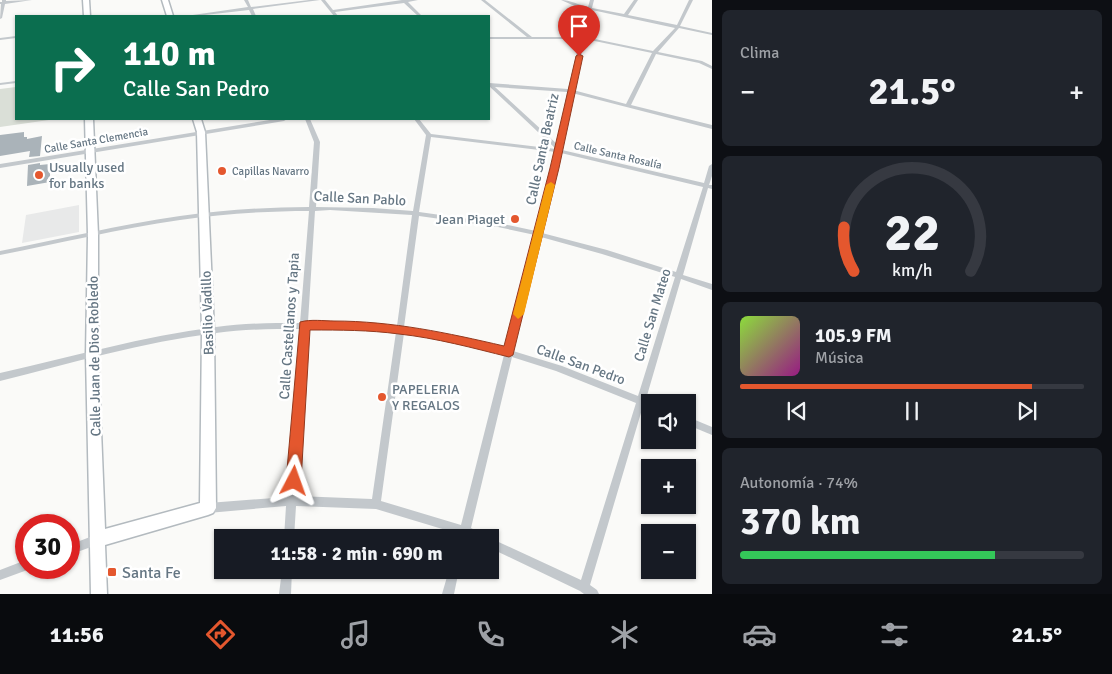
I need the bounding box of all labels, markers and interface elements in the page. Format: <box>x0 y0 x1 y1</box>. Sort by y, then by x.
pin <box>558 5 600 56</box>
icon: arrive <box>565 12 593 40</box>
text: 110 m <box>123 32 216 75</box>
icon: right <box>40 35 105 100</box>
text: Clima <box>740 43 779 63</box>
text: 21.5° <box>868 68 956 115</box>
text: Calle San Pedro <box>123 75 269 102</box>
text: − <box>740 75 755 109</box>
text: + <box>1069 75 1084 109</box>
street label: Calle Santa Beatriz <box>522 92 563 207</box>
street label: Calle Santa Clemencia <box>43 125 149 156</box>
street label: Calle Santa Rosalía <box>573 139 664 172</box>
place label: Usually used for banks <box>49 159 125 192</box>
marker: Capillas Navarro <box>216 165 228 177</box>
place label: Capillas Navarro <box>232 165 309 178</box>
marker: Usually used for banks <box>33 169 45 181</box>
street label: Calle San Pablo <box>313 188 407 209</box>
text: 22 <box>884 201 940 265</box>
place label: Jean Piaget <box>436 211 505 228</box>
marker: Jean Piaget <box>509 213 521 225</box>
street label: Calle Castellanos y Tapia <box>276 252 303 400</box>
text: km/h <box>892 259 932 281</box>
street label: Calle San Mateo <box>630 267 675 364</box>
street label: Basilio Vadillo <box>198 270 217 356</box>
street label: Calle Juan de Dios Robledo <box>85 276 104 436</box>
text: 105.9 FM <box>815 324 892 348</box>
street label: Calle San Pedro <box>534 341 628 388</box>
text: Música <box>815 348 864 368</box>
place label: PAPELERIA Y REGALOS <box>392 381 460 414</box>
marker: PAPELERIA Y REGALOS <box>376 391 388 403</box>
map controls <box>641 394 696 579</box>
button: sound <box>641 394 696 449</box>
icon: previous <box>783 397 811 425</box>
icon: pause <box>898 397 926 425</box>
icon: next <box>1013 397 1041 425</box>
position arrow <box>267 454 319 506</box>
button: + <box>641 459 696 514</box>
text: Autonomía · 74% <box>740 473 858 493</box>
text: 370 km <box>740 498 861 545</box>
speed limit sign: 30 <box>15 514 80 579</box>
button: − <box>641 524 696 579</box>
text: 11:58 · 2 min · 690 m <box>270 542 443 566</box>
place label: Santa Fe <box>122 563 181 583</box>
marker: Santa Fe <box>106 566 118 578</box>
icon: directions <box>203 617 238 652</box>
icon: music <box>338 617 373 652</box>
icon: phone <box>473 617 508 652</box>
icon: climate <box>607 617 642 652</box>
icon: car <box>742 617 777 652</box>
icon: filters <box>877 617 912 652</box>
text: 11:56 <box>50 621 104 648</box>
text: 21.5° <box>1011 621 1062 648</box>

